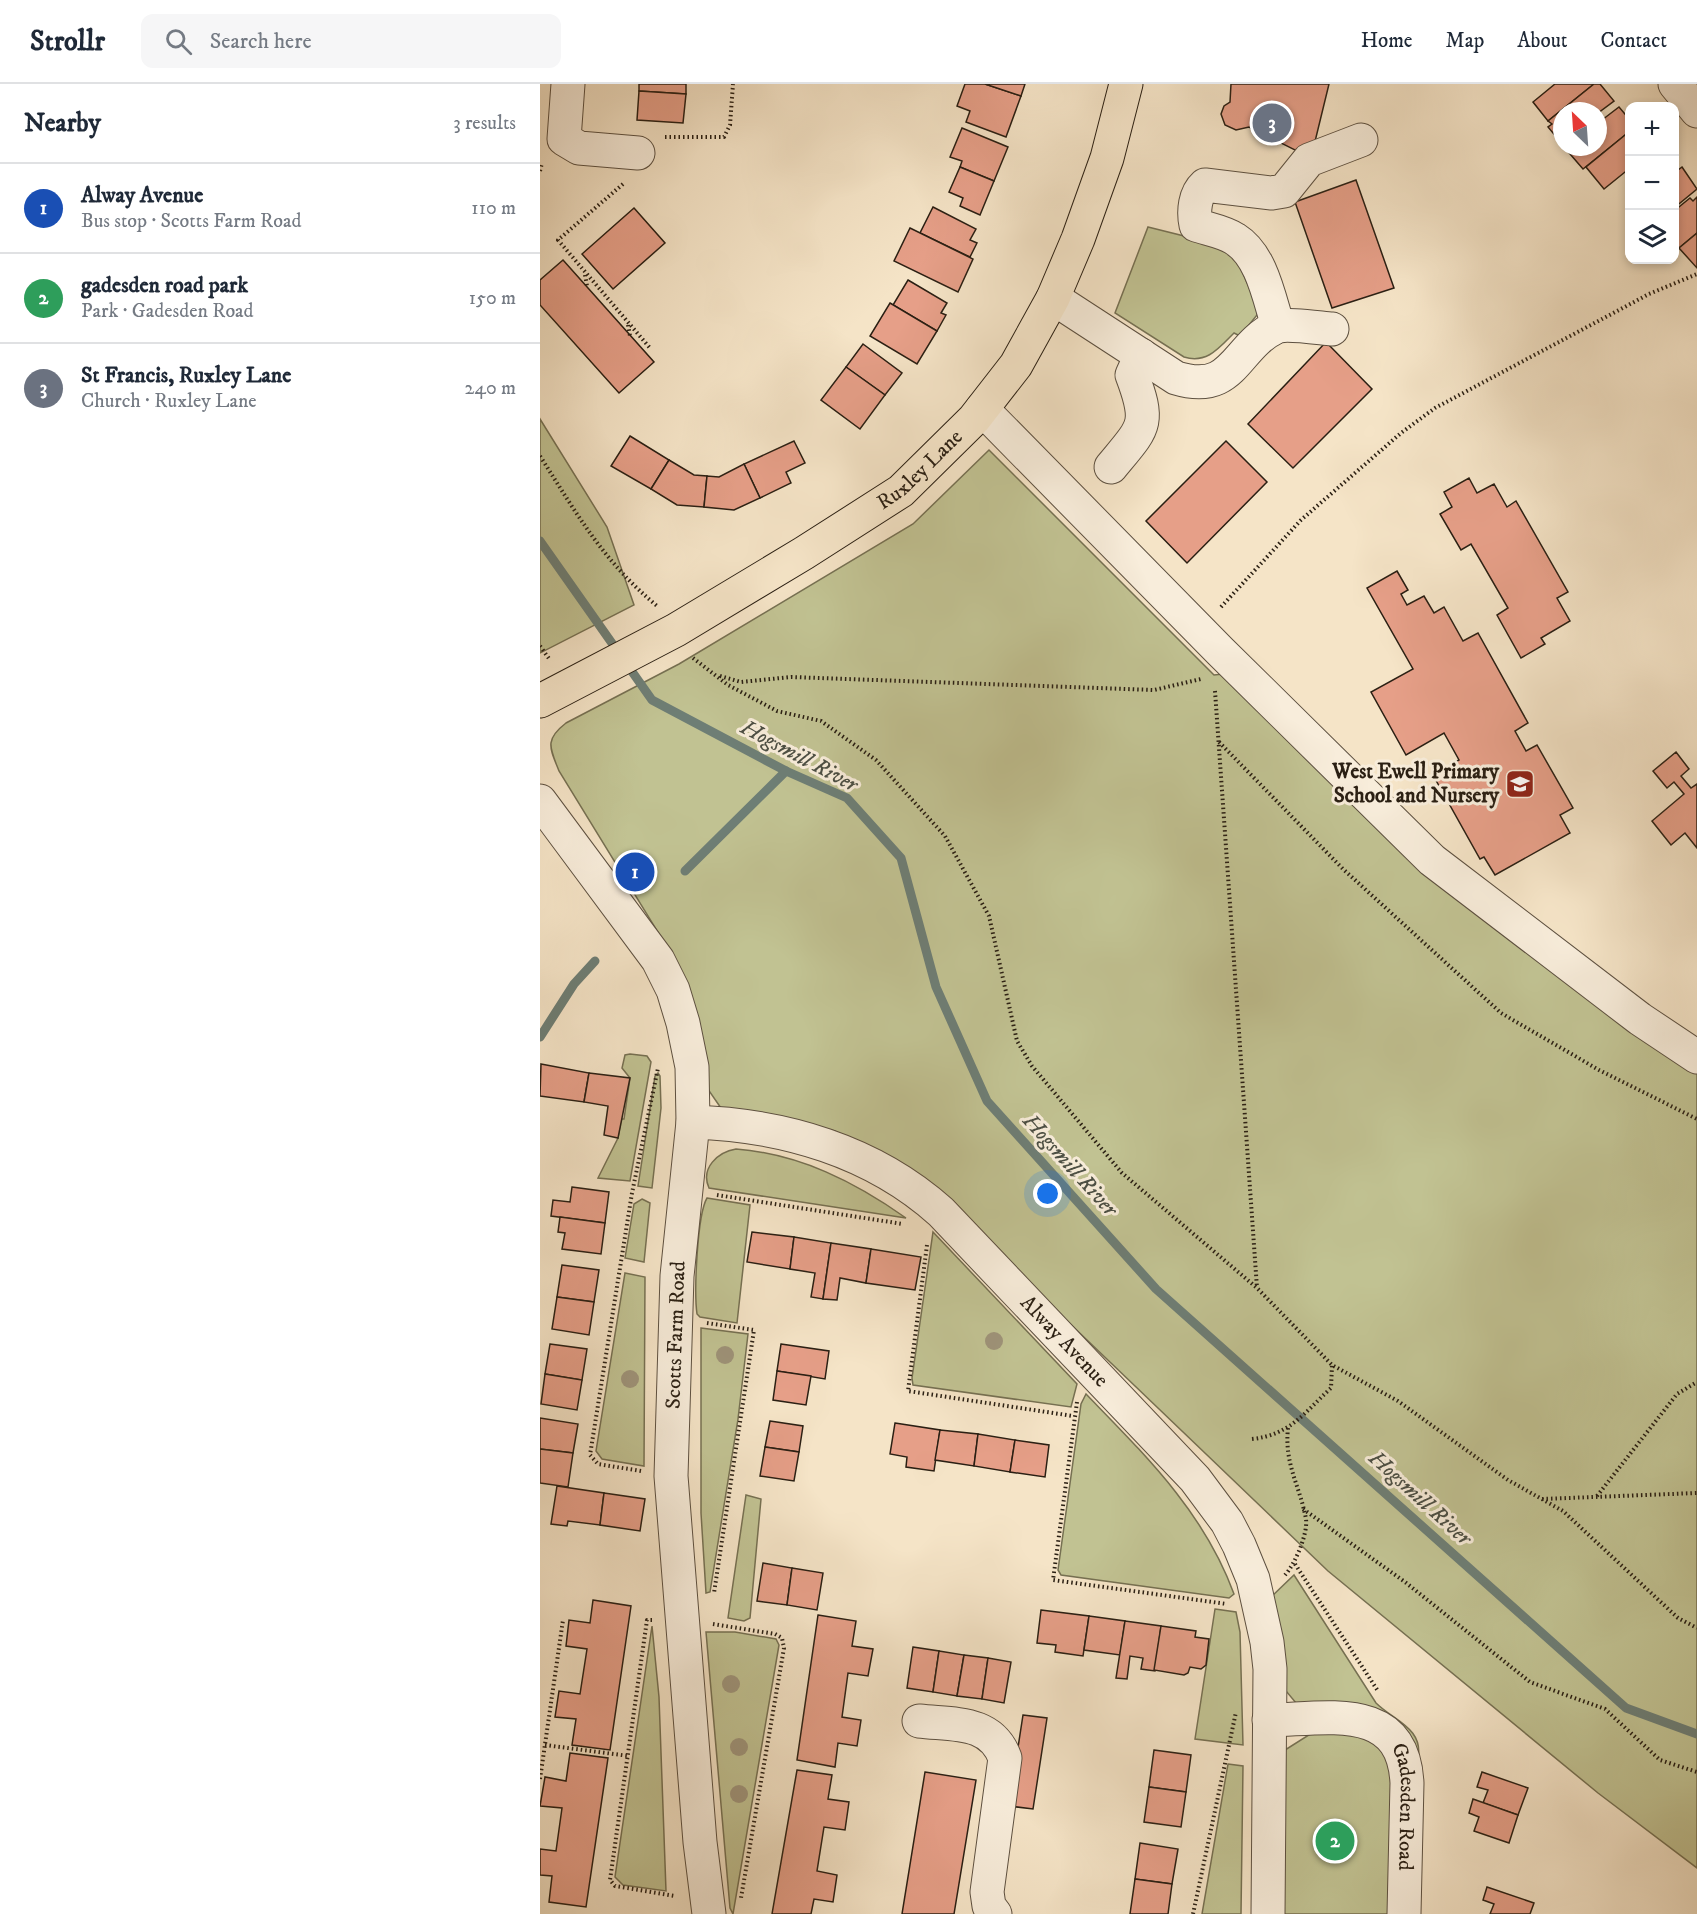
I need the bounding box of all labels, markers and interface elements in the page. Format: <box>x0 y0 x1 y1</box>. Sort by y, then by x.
search box <box>141 14 561 68</box>
text: Strollr <box>30 24 105 59</box>
icon: search <box>162 25 195 58</box>
text: Search here <box>210 28 312 55</box>
text: Home <box>1361 28 1413 54</box>
text: Map <box>1446 28 1484 54</box>
text: About <box>1517 28 1568 54</box>
text: Contact <box>1601 28 1667 54</box>
pin: 3 <box>1252 100 1292 146</box>
north arrow <box>1553 102 1607 156</box>
map controls <box>1625 102 1679 264</box>
button: + <box>1625 102 1679 156</box>
text: Nearby <box>24 107 101 140</box>
text: 3 results <box>453 111 516 136</box>
button: − <box>1625 156 1679 210</box>
text: Alway Avenue <box>81 182 203 209</box>
text: 1 <box>40 196 47 221</box>
text: 110 m <box>471 196 516 221</box>
text: Bus stop · Scotts Farm Road <box>81 209 301 234</box>
button: layers <box>1625 210 1679 264</box>
text: gadesden road park <box>81 272 248 299</box>
text: 2 <box>39 286 48 311</box>
text: 150 m <box>469 286 516 311</box>
text: Park · Gadesden Road <box>81 299 254 324</box>
text: St Francis, Ruxley Lane <box>81 362 291 389</box>
text: 3 <box>40 376 47 401</box>
text: 240 m <box>465 376 516 401</box>
text: Church · Ruxley Lane <box>81 389 257 414</box>
street label: Ruxley Lane <box>872 424 969 516</box>
water label: Hogsmill River <box>735 713 864 799</box>
place label: West Ewell Primary School and Nursery <box>1331 759 1500 809</box>
school or university icon: West Ewell Primary School and Nursery <box>1504 768 1536 800</box>
pin: 1 <box>616 850 655 894</box>
water label: Hogsmill River <box>1016 1107 1125 1223</box>
your location <box>1033 1179 1062 1208</box>
street label: Scotts Farm Road <box>660 1260 692 1409</box>
street label: Alway Avenue <box>1015 1290 1114 1393</box>
water label: Hogsmill River <box>1362 1444 1478 1553</box>
street label: Gadesden Road <box>1385 1739 1420 1871</box>
pin: 2 <box>1316 1818 1354 1864</box>

